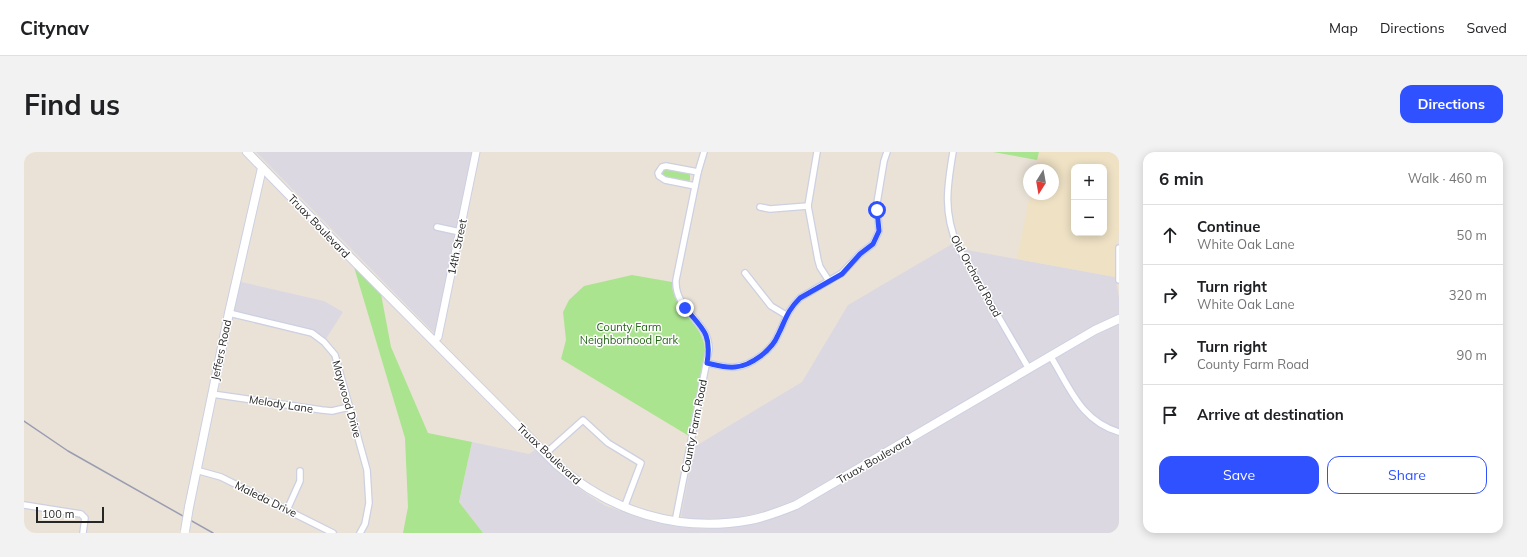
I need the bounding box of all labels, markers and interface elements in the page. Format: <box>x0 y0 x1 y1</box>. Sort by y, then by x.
text: Citynav <box>20 16 89 40</box>
text: Map <box>1329 19 1358 37</box>
text: Directions <box>1380 19 1445 37</box>
text: Saved <box>1467 19 1507 37</box>
button: Directions <box>1400 85 1503 123</box>
text: Find us <box>24 87 120 122</box>
north arrow <box>1023 164 1059 200</box>
map controls <box>1071 164 1107 236</box>
button: + <box>1071 164 1107 200</box>
text: 6 min <box>1159 168 1204 189</box>
text: Walk · 460 m <box>1408 170 1487 186</box>
street label: Truax Boulevard <box>285 191 353 261</box>
button: − <box>1071 200 1107 236</box>
route start <box>868 201 886 219</box>
text: Continue <box>1197 217 1260 236</box>
street label: 14th Street <box>444 218 470 276</box>
icon: ahead <box>1159 224 1181 246</box>
text: 50 m <box>1457 227 1487 243</box>
street label: Old Orchard Road <box>948 232 1004 320</box>
text: White Oak Lane <box>1197 236 1295 252</box>
text: Turn right <box>1197 277 1267 296</box>
icon: right <box>1159 284 1181 306</box>
text: 320 m <box>1449 287 1487 303</box>
text: White Oak Lane <box>1197 296 1295 312</box>
route end <box>676 299 694 317</box>
street label: Jeffers Road <box>208 318 234 382</box>
park label: County Farm Neighborhood Park <box>580 320 679 347</box>
text: Turn right <box>1197 337 1267 356</box>
icon: right <box>1159 344 1181 366</box>
text: 90 m <box>1457 347 1487 363</box>
text: County Farm Road <box>1197 356 1309 372</box>
street label: Maywood Drive <box>329 359 365 439</box>
street label: County Farm Road <box>678 378 710 474</box>
street label: Melody Lane <box>248 392 314 416</box>
icon: arrive <box>1159 404 1181 426</box>
text: Arrive at destination <box>1197 405 1344 424</box>
street label: Truax Boulevard <box>514 421 584 487</box>
street label: Truax Boulevard <box>835 433 913 487</box>
button: Save <box>1159 456 1319 494</box>
button: Share <box>1327 456 1487 494</box>
street label: Maleda Drive <box>233 478 299 520</box>
scale bar <box>36 505 104 524</box>
text: 100 m <box>42 507 74 521</box>

